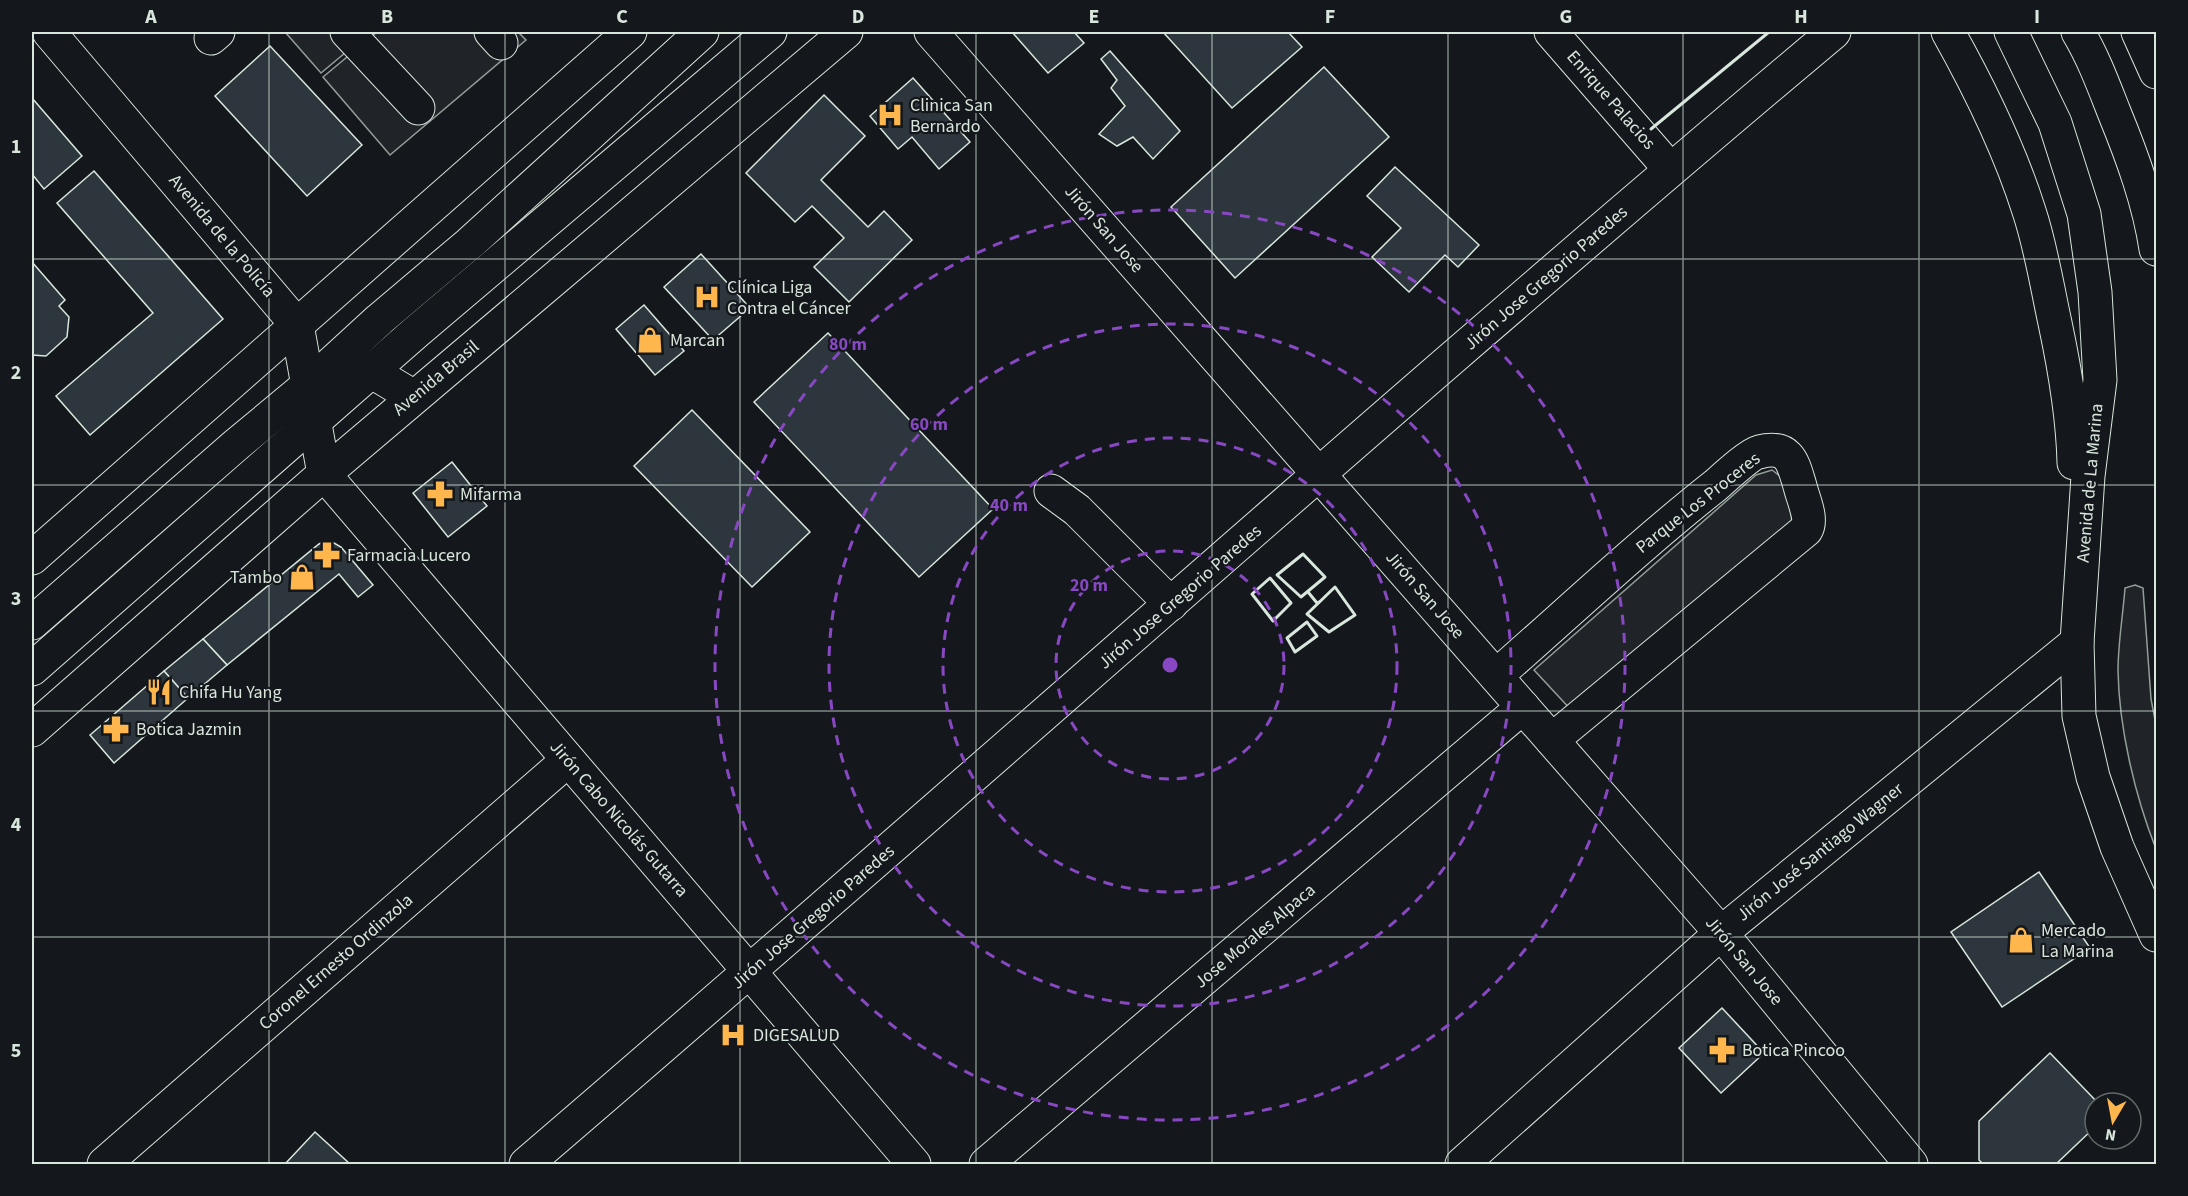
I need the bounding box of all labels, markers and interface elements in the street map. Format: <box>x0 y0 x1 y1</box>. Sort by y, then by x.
text: A <box>144 3 157 31</box>
text: B <box>381 3 393 31</box>
text: C <box>616 3 628 31</box>
text: D <box>852 3 864 31</box>
text: E <box>1089 3 1099 31</box>
text: F <box>1325 3 1335 31</box>
text: G <box>1560 3 1572 31</box>
text: H <box>1794 3 1808 31</box>
text: I <box>2034 3 2040 31</box>
street label: Enrique Palacios <box>1561 45 1661 155</box>
place label: Clinica San Bernardo <box>910 93 993 139</box>
hospital icon: Clinica San Bernardo <box>875 100 905 130</box>
text: 1 <box>11 133 21 161</box>
street label: Avenida de la Policía <box>163 169 281 303</box>
street label: Jirón San Jose <box>1059 180 1149 278</box>
street label: Jirón Jose Gregorio Paredes <box>1459 200 1633 356</box>
place label: Clínica Liga Contra el Cáncer <box>727 275 852 321</box>
hospital icon: Clínica Liga Contra el Cáncer <box>692 282 722 312</box>
shop icon: Marcan <box>635 325 665 355</box>
place label: Marcan <box>670 328 725 353</box>
text: 80 m <box>829 332 867 357</box>
street label: Avenida Brasil <box>387 334 485 422</box>
text: 2 <box>11 359 21 387</box>
street label: Avenida de La Marina <box>2071 402 2109 564</box>
text: 60 m <box>910 412 948 437</box>
street label: Parque Los Proceres <box>1631 446 1765 560</box>
pharmacy icon: Mifarma <box>425 479 455 509</box>
place label: Mifarma <box>460 482 522 507</box>
text: 40 m <box>990 493 1028 518</box>
street label: Jirón Jose Gregorio Paredes <box>1093 519 1267 675</box>
pharmacy icon: Farmacia Lucero <box>312 540 342 570</box>
place label: Farmacia Lucero <box>347 543 471 568</box>
street label: Jirón San Jose <box>1380 546 1470 644</box>
shop icon: Tambo <box>287 562 317 592</box>
place label: Tambo <box>230 565 282 590</box>
text: 20 m <box>1070 573 1108 598</box>
text: 3 <box>11 585 21 613</box>
centre of rings <box>1160 655 1180 675</box>
restaurant icon: Chifa Hu Yang <box>144 677 174 707</box>
place label: Chifa Hu Yang <box>179 680 282 705</box>
pharmacy icon: Botica Jazmin <box>101 714 131 744</box>
place label: Botica Jazmin <box>136 717 242 742</box>
street label: Jirón Cabo Nicolás Gutarra <box>544 735 694 903</box>
street label: Jirón José Santiago Wagner <box>1731 776 1909 927</box>
text: 4 <box>11 811 22 839</box>
street label: Jirón Jose Gregorio Paredes <box>726 839 900 995</box>
street label: Jose Morales Alpaca <box>1189 878 1321 994</box>
street label: Coronel Ernesto Ordinzola <box>254 888 418 1036</box>
street label: Jirón San Jose <box>1699 911 1789 1011</box>
place label: Mercado La Marina <box>2041 918 2114 964</box>
shop icon: Mercado La Marina <box>2006 925 2036 955</box>
hospital icon: DIGESALUD <box>718 1020 748 1050</box>
place label: DIGESALUD <box>753 1023 840 1048</box>
pharmacy icon: Botica Pincoo <box>1707 1035 1737 1065</box>
text: 5 <box>11 1037 21 1065</box>
place label: Botica Pincoo <box>1742 1038 1845 1063</box>
north arrow <box>2083 1091 2143 1151</box>
text: N <box>2103 1123 2118 1147</box>

